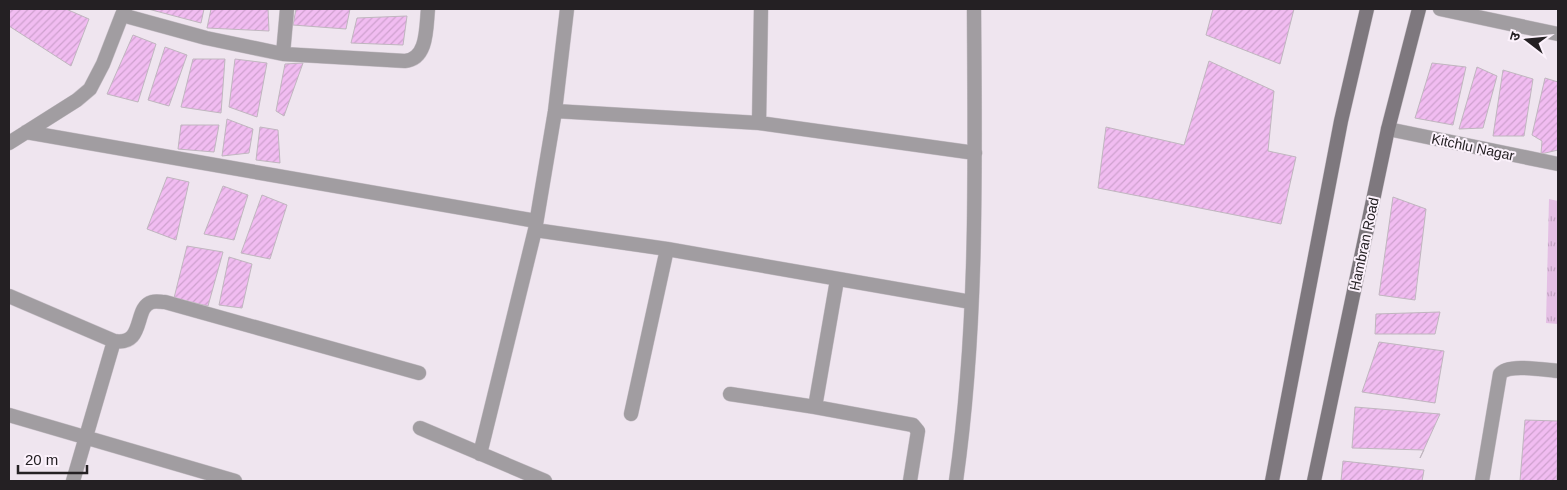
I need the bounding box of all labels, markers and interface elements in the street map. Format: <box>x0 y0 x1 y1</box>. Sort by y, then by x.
north arrow <box>1502 15 1552 65</box>
text: उ <box>1506 30 1524 43</box>
street label: Kitchlu Nagar <box>1430 130 1516 164</box>
street label: Hambran Road <box>1346 196 1382 292</box>
scale bar <box>18 442 86 474</box>
text: 20 m <box>25 451 58 468</box>

